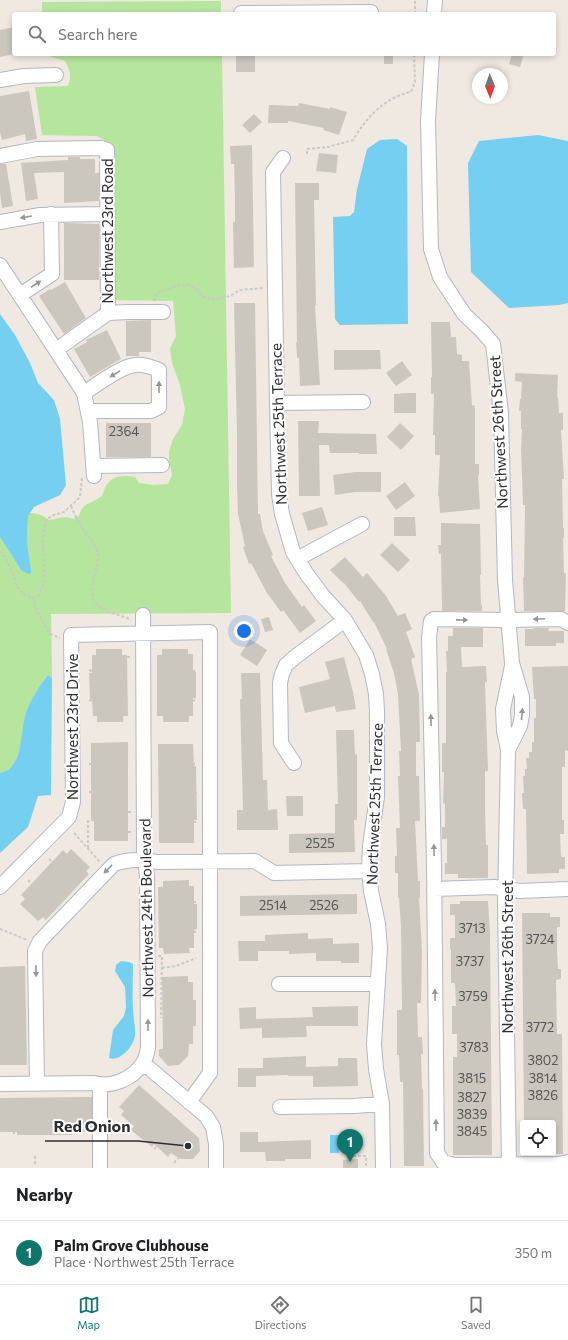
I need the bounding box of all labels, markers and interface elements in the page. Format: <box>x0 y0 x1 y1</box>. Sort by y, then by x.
search box <box>12 12 556 56</box>
icon: search <box>26 23 48 45</box>
text: Search here <box>58 25 137 43</box>
north arrow <box>472 68 508 104</box>
street label: Northwest 23rd Road <box>98 158 116 304</box>
one-way arrow <box>20 214 32 220</box>
one-way arrow <box>31 280 41 288</box>
street label: Northwest 25th Terrace <box>266 343 290 505</box>
street label: Northwest 26th Street <box>485 355 511 509</box>
one-way arrow <box>110 370 120 378</box>
one-way arrow <box>156 380 162 393</box>
house number: 2364 <box>109 423 139 439</box>
one-way arrow <box>456 616 468 623</box>
one-way arrow <box>533 616 545 623</box>
your location <box>234 621 254 641</box>
street label: Northwest 23rd Drive <box>63 654 81 800</box>
one-way arrow <box>518 708 525 720</box>
one-way arrow <box>428 714 435 726</box>
street label: Northwest 25th Terrace <box>362 723 386 885</box>
street label: Northwest 24th Boulevard <box>135 818 157 998</box>
house number: 2525 <box>305 835 335 851</box>
one-way arrow <box>431 843 437 856</box>
one-way arrow <box>104 864 113 874</box>
street label: Northwest 26th Street <box>498 880 516 1034</box>
house number: 2514 <box>259 897 287 913</box>
house number: 2526 <box>309 897 339 913</box>
house number: 3713 <box>458 920 486 936</box>
house number: 3724 <box>525 931 555 947</box>
house number: 3737 <box>456 953 484 969</box>
one-way arrow <box>32 965 39 977</box>
one-way arrow <box>432 988 438 1001</box>
house number: 3759 <box>458 988 488 1004</box>
one-way arrow <box>145 1018 151 1031</box>
house number: 3772 <box>526 1019 554 1035</box>
house number: 3783 <box>459 1039 489 1055</box>
house number: 3802 <box>528 1052 558 1068</box>
house number: 3815 <box>458 1070 486 1086</box>
house number: 3814 <box>529 1070 558 1086</box>
house number: 3826 <box>528 1087 558 1103</box>
house number: 3827 <box>457 1089 487 1105</box>
house number: 3839 <box>457 1106 487 1122</box>
callout: Red Onion <box>45 1113 138 1141</box>
text: Red Onion <box>54 1116 130 1135</box>
one-way arrow <box>433 1119 440 1131</box>
map controls <box>520 1120 556 1156</box>
button: locate <box>520 1120 556 1156</box>
house number: 3845 <box>457 1123 487 1139</box>
pin: 1 <box>337 1129 363 1162</box>
text: Nearby <box>16 1184 73 1205</box>
text: Palm Grove Clubhouse <box>54 1236 209 1254</box>
text: 1 <box>26 1245 32 1261</box>
text: 350 m <box>515 1245 552 1261</box>
text: Place · Northwest 25th Terrace <box>54 1254 234 1270</box>
tab: Map <box>77 1294 100 1331</box>
tab: Directions <box>255 1294 306 1331</box>
tab: Saved <box>461 1294 491 1331</box>

